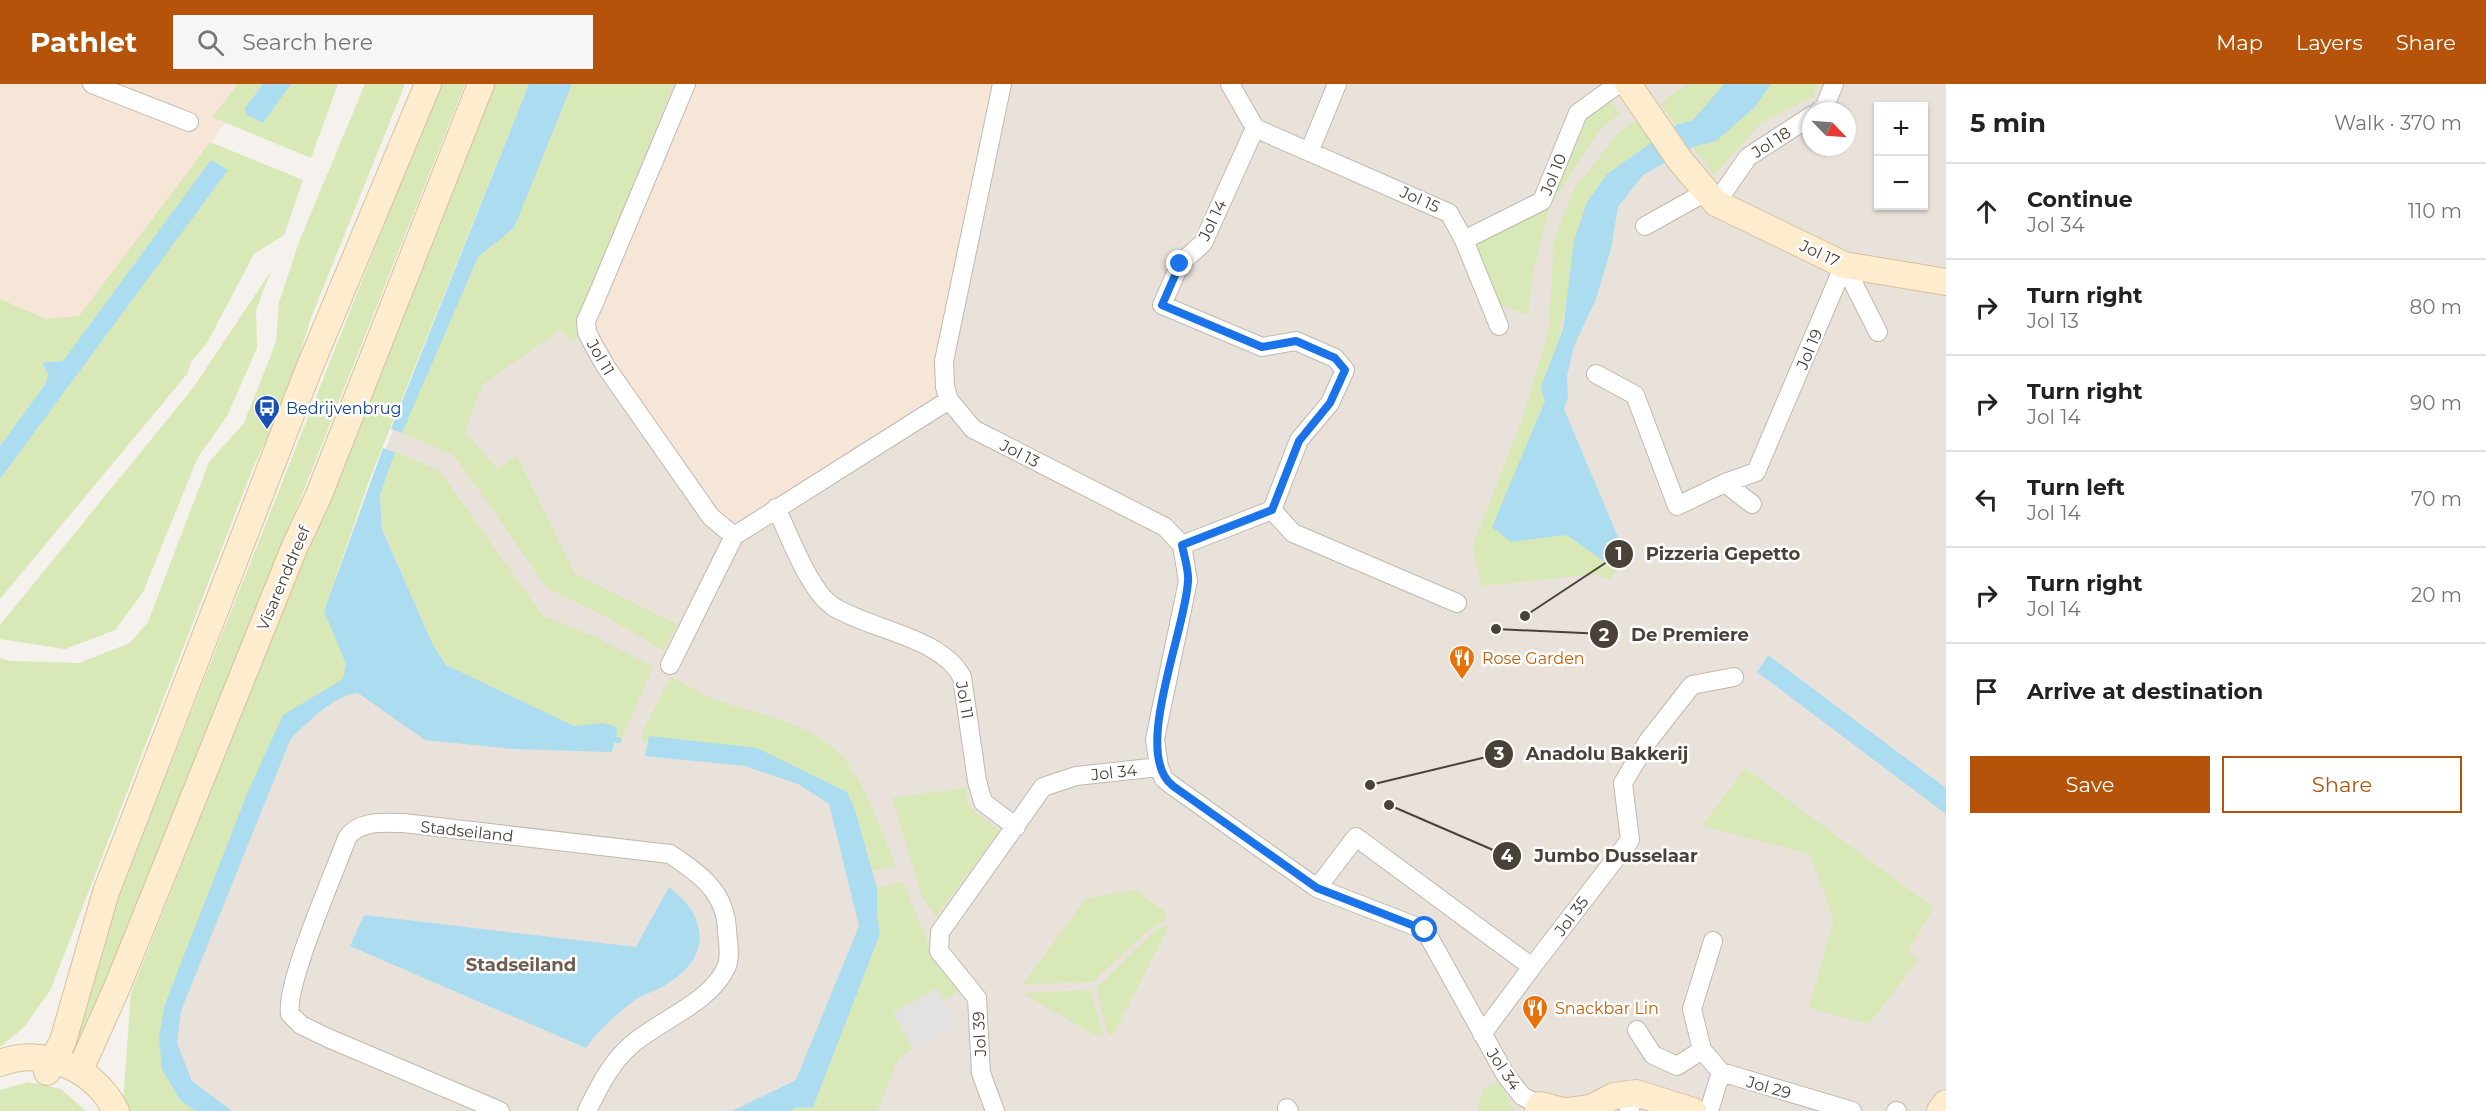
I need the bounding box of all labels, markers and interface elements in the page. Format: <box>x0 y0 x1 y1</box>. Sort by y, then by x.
search box <box>173 15 593 69</box>
text: Pathlet <box>30 25 137 59</box>
icon: search <box>194 26 227 59</box>
text: Search here <box>242 29 373 56</box>
text: Map <box>2216 30 2263 55</box>
text: Layers <box>2296 30 2363 55</box>
text: Share <box>2396 30 2456 55</box>
north arrow <box>1802 102 1856 156</box>
map controls <box>1874 102 1928 210</box>
button: + <box>1874 102 1928 156</box>
text: 5 min <box>1970 107 2046 139</box>
text: Walk · 370 m <box>2334 111 2462 135</box>
street label: Jol 18 <box>1747 123 1794 163</box>
street label: Jol 10 <box>1536 151 1570 199</box>
button: − <box>1874 156 1928 210</box>
street label: Jol 15 <box>1396 182 1443 217</box>
text: Continue <box>2027 186 2133 213</box>
icon: ahead <box>1970 195 2003 228</box>
street label: Jol 14 <box>1194 196 1231 245</box>
text: 110 m <box>2408 199 2462 223</box>
text: Jol 34 <box>2027 213 2085 237</box>
street label: Jol 17 <box>1796 236 1843 271</box>
route end <box>1166 250 1192 276</box>
text: Turn right <box>2027 282 2142 309</box>
icon: right <box>1970 291 2003 324</box>
text: 80 m <box>2410 295 2462 319</box>
text: Jol 13 <box>2027 309 2079 333</box>
street label: Jol 19 <box>1792 326 1826 373</box>
street label: Jol 11 <box>582 335 618 379</box>
text: Turn right <box>2027 378 2142 405</box>
icon: right <box>1970 387 2003 420</box>
text: 90 m <box>2410 391 2462 415</box>
bus stop icon: Bedrijvenbrug <box>252 393 282 431</box>
place label: Bedrijvenbrug <box>286 399 401 418</box>
text: Jol 14 <box>2027 405 2081 429</box>
street label: Jol 13 <box>996 435 1043 471</box>
text: Turn left <box>2027 474 2125 501</box>
icon: left <box>1970 483 2003 516</box>
text: 70 m <box>2411 487 2462 511</box>
text: Jol 14 <box>2027 501 2081 525</box>
street label: Visarenddreef <box>253 523 314 633</box>
callout: Pizzeria Gepetto <box>1604 536 1812 572</box>
text: 1 <box>1615 543 1623 565</box>
text: Pizzeria Gepetto <box>1646 543 1801 565</box>
text: Turn right <box>2027 570 2142 597</box>
icon: right <box>1970 579 2003 612</box>
text: 20 m <box>2411 583 2462 607</box>
text: Jol 14 <box>2027 597 2081 621</box>
callout: De Premiere <box>1589 616 1761 652</box>
text: 2 <box>1599 624 1610 646</box>
text: De Premiere <box>1631 624 1749 646</box>
restaurant icon: Rose Garden <box>1447 643 1477 681</box>
place label: Rose Garden <box>1482 649 1585 668</box>
icon: arrive <box>1970 675 2003 708</box>
text: Arrive at destination <box>2027 678 2263 705</box>
street label: Jol 11 <box>952 679 977 721</box>
callout: Anadolu Bakkerij <box>1484 736 1701 772</box>
text: 3 <box>1493 743 1505 765</box>
text: Anadolu Bakkerij <box>1525 743 1688 765</box>
button: Save <box>1970 756 2210 813</box>
button: Share <box>2222 756 2462 813</box>
street label: Jol 34 <box>1089 761 1138 784</box>
street label: Stadseiland <box>419 817 514 846</box>
callout: Jumbo Dusselaar <box>1492 838 1709 874</box>
text: 4 <box>1501 845 1514 867</box>
text: Jumbo Dusselaar <box>1533 845 1698 867</box>
street label: Jol 35 <box>1550 893 1592 941</box>
route start <box>1411 916 1437 942</box>
district label: Stadseiland <box>466 954 576 976</box>
restaurant icon: Snackbar Lin <box>1520 993 1550 1031</box>
place label: Snackbar Lin <box>1555 999 1659 1018</box>
street label: Jol 39 <box>969 1011 990 1058</box>
street label: Jol 34 <box>1482 1044 1525 1094</box>
street label: Jol 29 <box>1743 1072 1793 1103</box>

